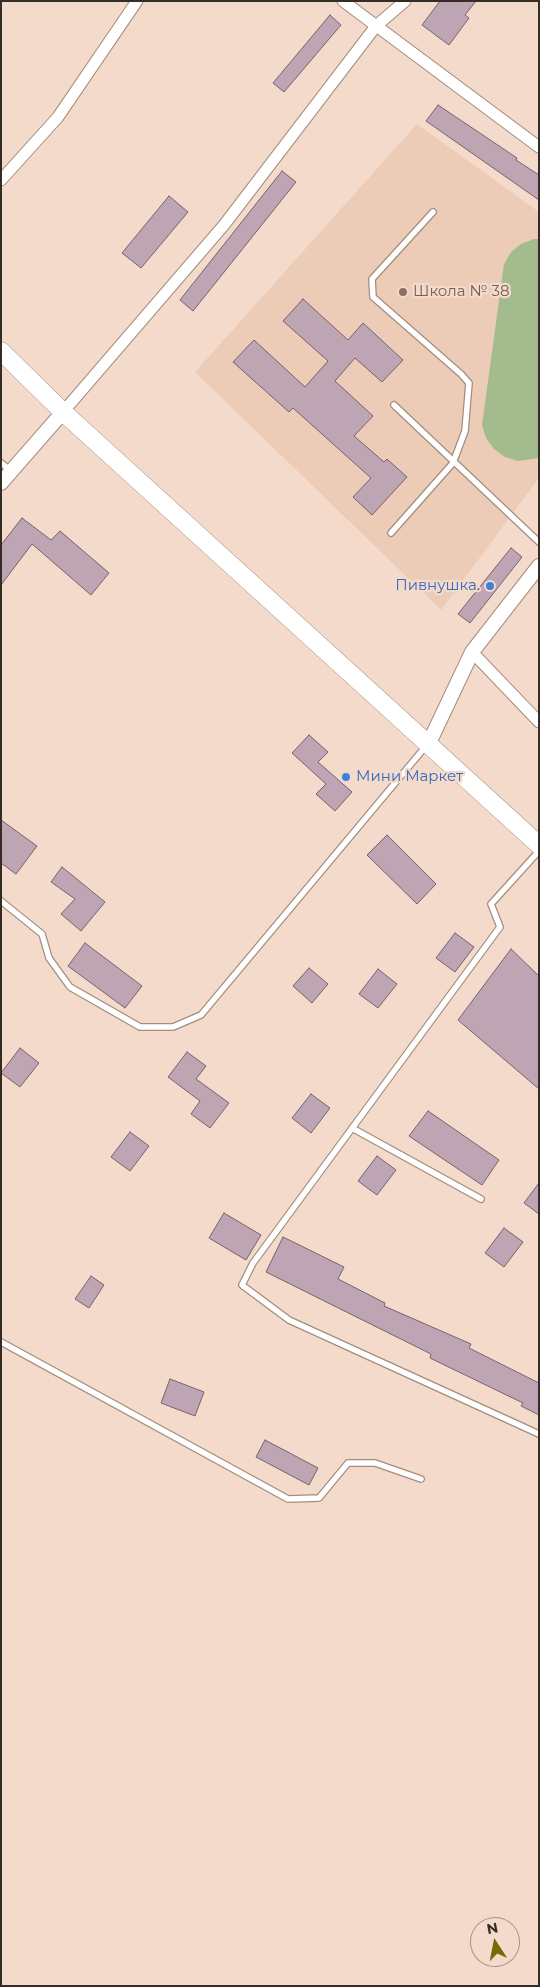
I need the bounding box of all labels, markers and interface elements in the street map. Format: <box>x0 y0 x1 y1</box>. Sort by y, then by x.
place label: Школа № 38 <box>413 283 509 301</box>
marker: Школа № 38 <box>397 286 409 298</box>
place label: Пивнушка. <box>395 577 480 595</box>
marker: Пивнушка. <box>484 580 496 592</box>
place label: Мини Маркет <box>356 768 463 786</box>
marker: Мини Маркет <box>340 771 352 783</box>
north arrow <box>470 1917 520 1967</box>
text: N <box>485 1918 500 1938</box>

